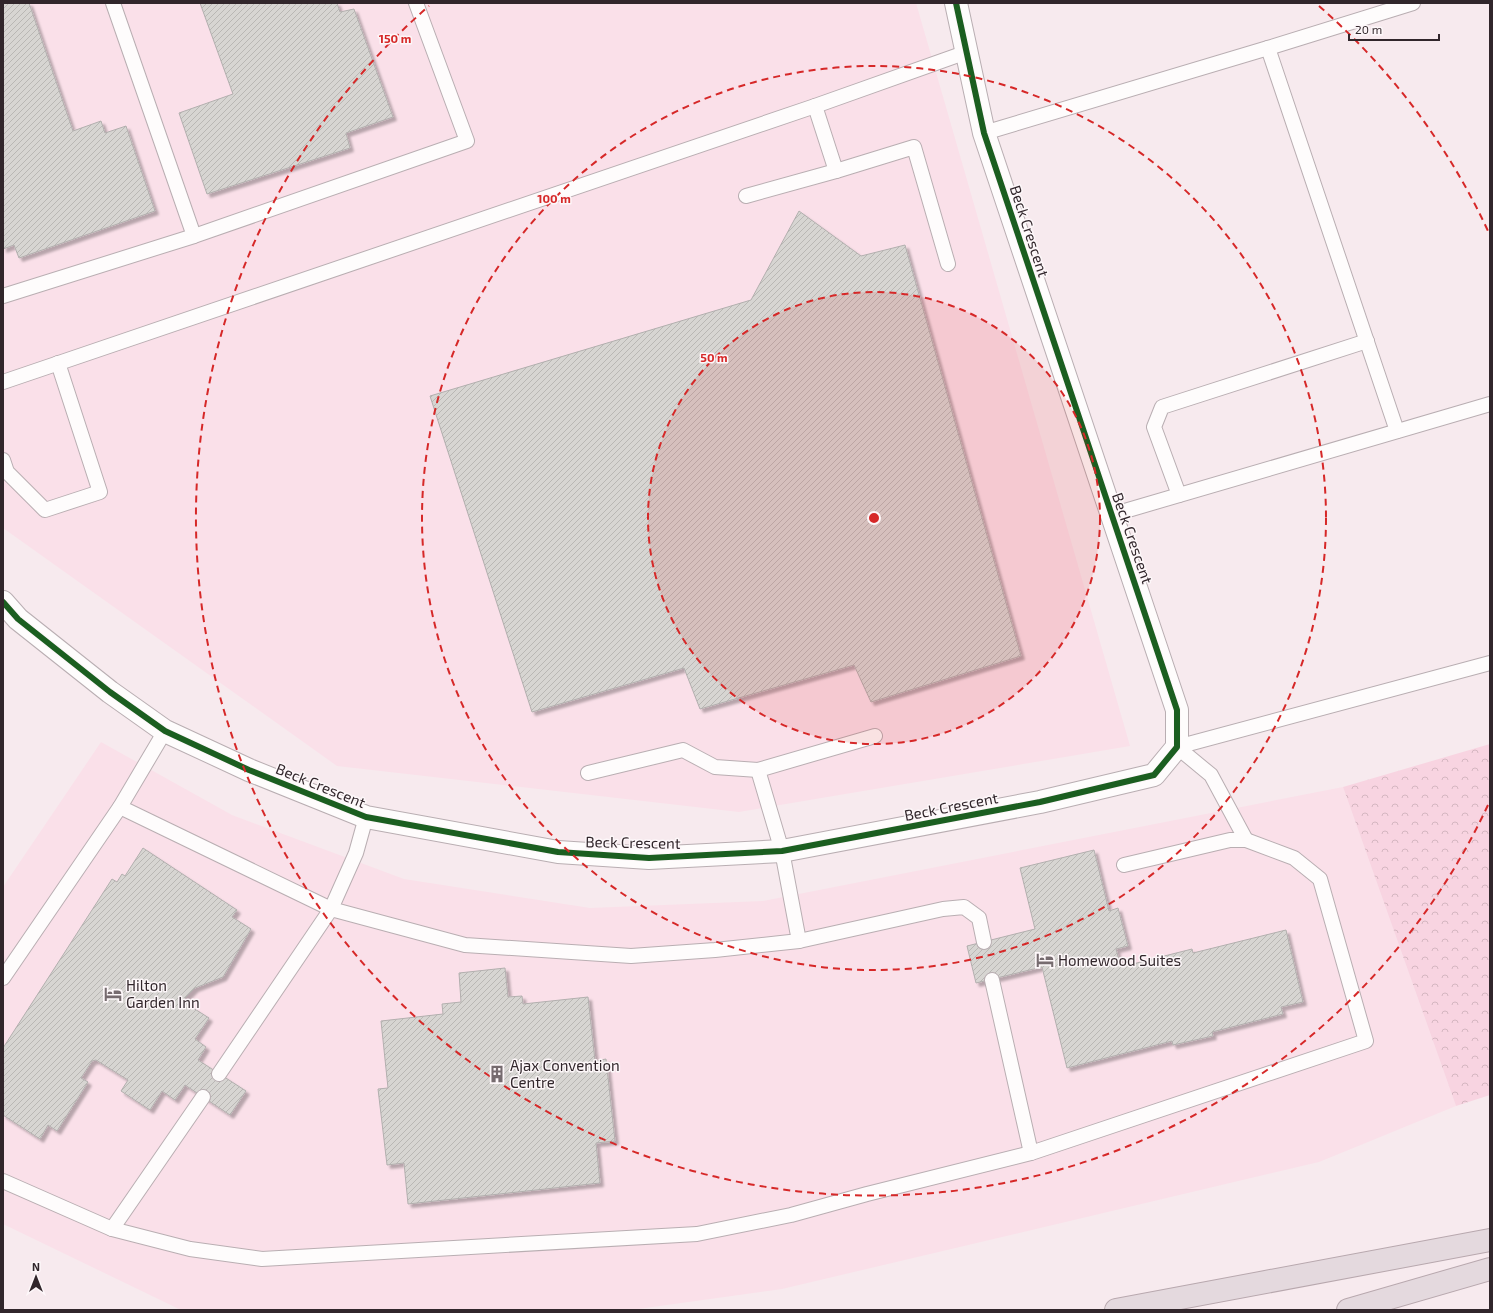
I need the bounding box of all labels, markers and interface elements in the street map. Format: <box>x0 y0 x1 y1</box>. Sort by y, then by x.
scale bar <box>1349 16 1439 42</box>
text: 20 m <box>1355 22 1382 36</box>
text: 150 m <box>379 31 411 45</box>
street label: Beck Crescent <box>1007 183 1053 279</box>
text: 100 m <box>537 191 571 205</box>
text: 50 m <box>700 350 728 364</box>
street label: Beck Crescent <box>1109 490 1157 586</box>
centre of rings <box>867 511 881 525</box>
street label: Beck Crescent <box>273 759 369 811</box>
street label: Beck Crescent <box>903 788 1000 824</box>
street label: Beck Crescent <box>585 832 681 852</box>
hotel icon: Homewood Suites <box>1035 950 1055 970</box>
place label: Homewood Suites <box>1058 951 1181 969</box>
place label: Hilton Garden Inn <box>126 976 200 1011</box>
hotel icon: Hilton Garden Inn <box>103 984 123 1004</box>
place label: Ajax Convention Centre <box>510 1056 620 1091</box>
building icon: Ajax Convention Centre <box>487 1064 507 1084</box>
north arrow <box>16 1257 56 1297</box>
text: N <box>32 1260 40 1273</box>

